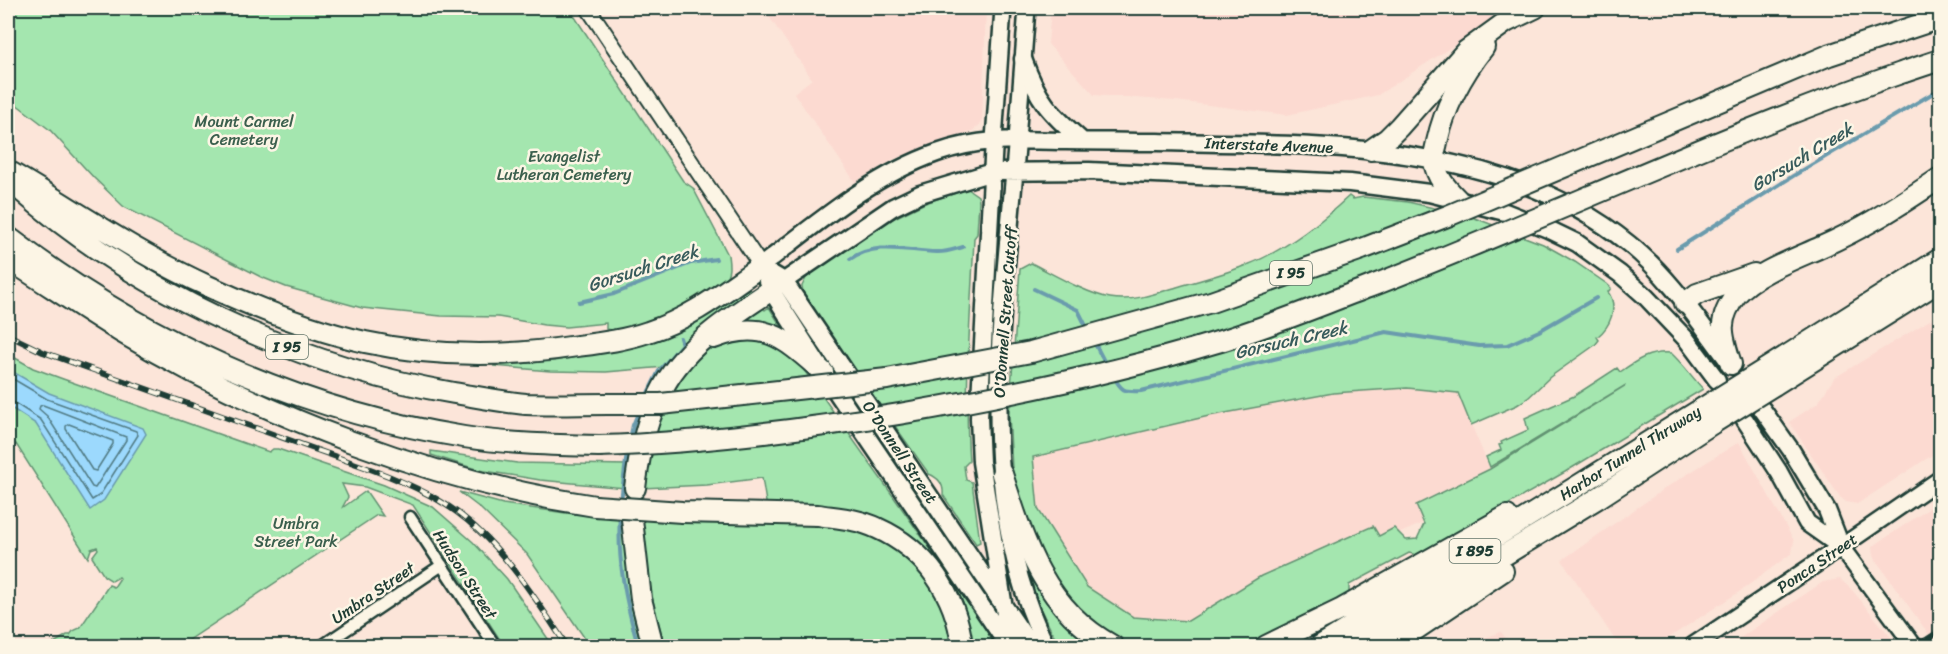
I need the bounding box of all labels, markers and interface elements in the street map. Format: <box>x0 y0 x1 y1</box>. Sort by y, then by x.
park label: Mount Carmel Cemetery <box>194 107 294 154</box>
water label: Gorsuch Creek <box>1745 113 1861 200</box>
street label: Interstate Avenue <box>1203 128 1334 162</box>
park label: Evangelist Lutheran Cemetery <box>497 142 632 189</box>
street label: O'Donnell Street Cutoff <box>985 222 1026 399</box>
water label: Gorsuch Creek <box>583 235 704 301</box>
road number: I 95 <box>1270 261 1312 285</box>
water label: Gorsuch Creek <box>1231 311 1352 369</box>
road number: I 95 <box>266 335 308 359</box>
street label: O'Donnell Street <box>854 394 946 510</box>
street label: Harbor Tunnel Thruway <box>1553 397 1708 509</box>
park label: Umbra Street Park <box>254 509 338 556</box>
street label: Hudson Street <box>425 523 505 625</box>
street label: Ponca Street <box>1770 525 1864 601</box>
road number: I 895 <box>1450 539 1500 563</box>
street label: Umbra Street <box>325 554 421 632</box>

